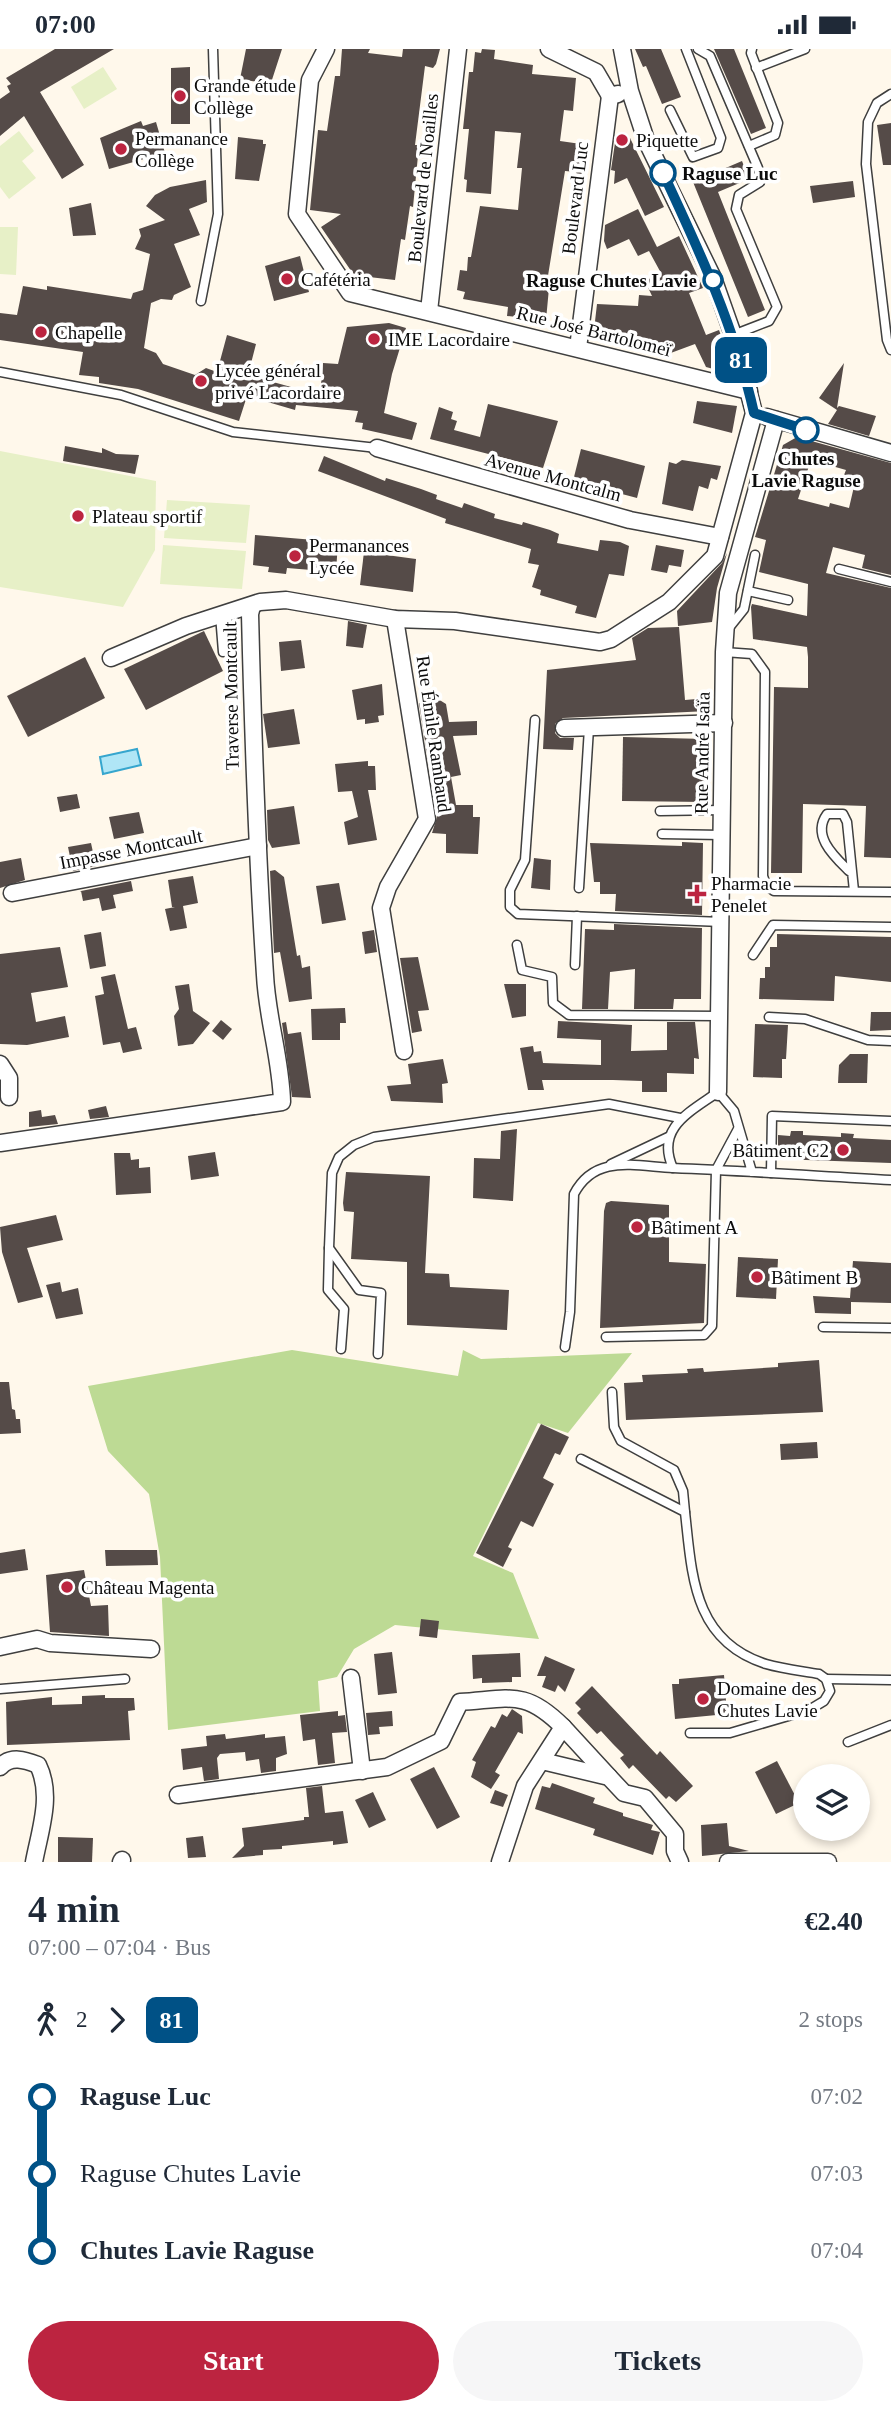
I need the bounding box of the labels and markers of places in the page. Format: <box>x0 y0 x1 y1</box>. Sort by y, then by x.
place label: Grande étude Collège <box>194 75 296 118</box>
marker: Grande étude Collège <box>172 88 188 104</box>
place label: Permanance Collège <box>135 128 228 171</box>
place label: Piquette <box>636 130 698 151</box>
marker: Piquette <box>614 132 630 148</box>
marker: Permanance Collège <box>113 141 129 157</box>
marker: Raguse Luc <box>650 160 676 186</box>
place label: Raguse Luc <box>682 163 778 184</box>
place label: Cafétéria <box>301 269 371 290</box>
place label: Raguse Chutes Lavie <box>526 270 697 291</box>
marker: Raguse Chutes Lavie <box>703 270 723 290</box>
marker: Cafétéria <box>279 271 295 287</box>
place label: Chapelle <box>55 322 123 343</box>
marker: Chapelle <box>33 324 49 340</box>
place label: IME Lacordaire <box>388 329 510 350</box>
marker: IME Lacordaire <box>366 331 382 347</box>
place label: Lycée général privé Lacordaire <box>215 360 341 403</box>
marker: Lycée général privé Lacordaire <box>193 373 209 389</box>
marker: Chutes Lavie Raguse <box>793 417 819 443</box>
place label: Chutes Lavie Raguse <box>751 448 861 491</box>
place label: Plateau sportif <box>92 506 203 527</box>
marker: Plateau sportif <box>70 508 86 524</box>
place label: Permanances Lycée <box>309 535 409 578</box>
marker: Permanances Lycée <box>287 548 303 564</box>
place label: Pharmacie Penelet <box>711 873 791 916</box>
marker: Pharmacie Penelet <box>689 886 705 902</box>
place label: Bâtiment C2 <box>732 1140 829 1161</box>
marker: Bâtiment C2 <box>835 1142 851 1158</box>
place label: Bâtiment A <box>651 1217 738 1238</box>
marker: Bâtiment A <box>629 1219 645 1235</box>
place label: Bâtiment B <box>771 1267 858 1288</box>
marker: Bâtiment B <box>749 1269 765 1285</box>
place label: Château Magenta <box>81 1577 215 1598</box>
marker: Château Magenta <box>59 1579 75 1595</box>
place label: Domaine des Chutes Lavie <box>717 1678 818 1721</box>
marker: Domaine des Chutes Lavie <box>695 1691 711 1707</box>

